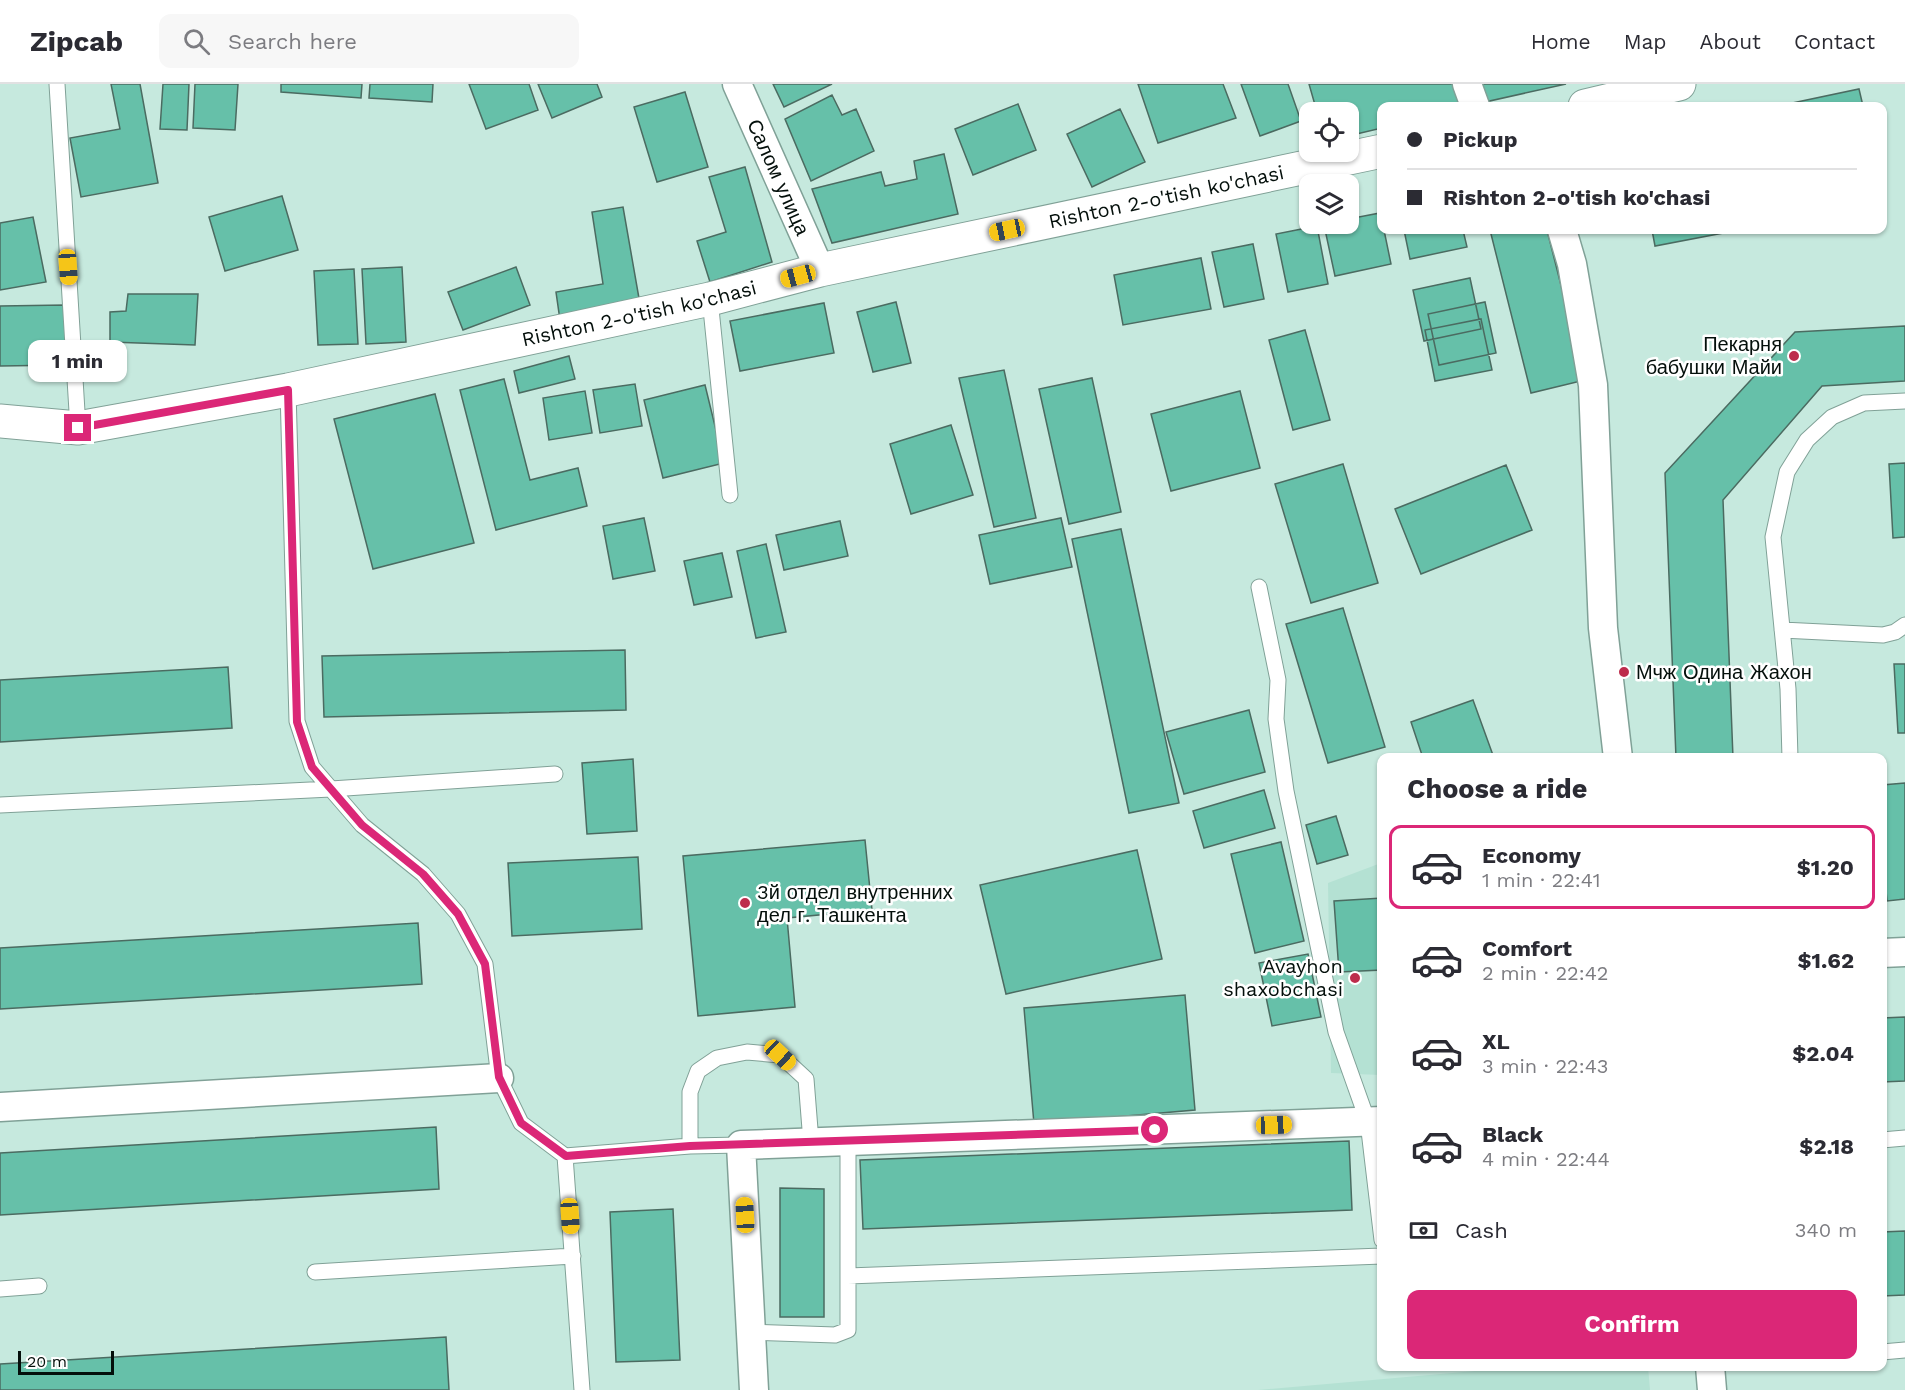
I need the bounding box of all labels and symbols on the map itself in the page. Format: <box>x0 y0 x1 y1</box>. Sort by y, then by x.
street label: Салом улица <box>742 115 815 240</box>
street label: Rishton 2-o'tish ko'chasi <box>1046 160 1286 233</box>
car <box>988 217 1026 243</box>
car <box>58 248 78 286</box>
car <box>778 263 818 289</box>
street label: Rishton 2-o'tish ko'chasi <box>519 275 759 351</box>
place label: Пекарня бабушки Майи <box>1646 332 1782 379</box>
callout: 1 min <box>28 341 128 383</box>
marker: Пекарня бабушки Майи <box>1787 349 1801 363</box>
route end <box>64 414 91 441</box>
place label: Мчж Одина Жахон <box>1636 660 1812 684</box>
marker: Мчж Одина Жахон <box>1617 665 1631 679</box>
place label: 3й отдел внутренних дел г. Ташкента <box>757 880 953 927</box>
marker: 3й отдел внутренних дел г. Ташкента <box>738 896 752 910</box>
place label: Avayhon shaxobchasi <box>1223 954 1343 1001</box>
marker: Avayhon shaxobchasi <box>1348 971 1362 985</box>
car <box>761 1036 799 1074</box>
car <box>1256 1115 1292 1135</box>
route start <box>1141 1116 1168 1143</box>
car <box>560 1197 580 1235</box>
car <box>735 1197 755 1233</box>
scale bar <box>18 1348 114 1376</box>

